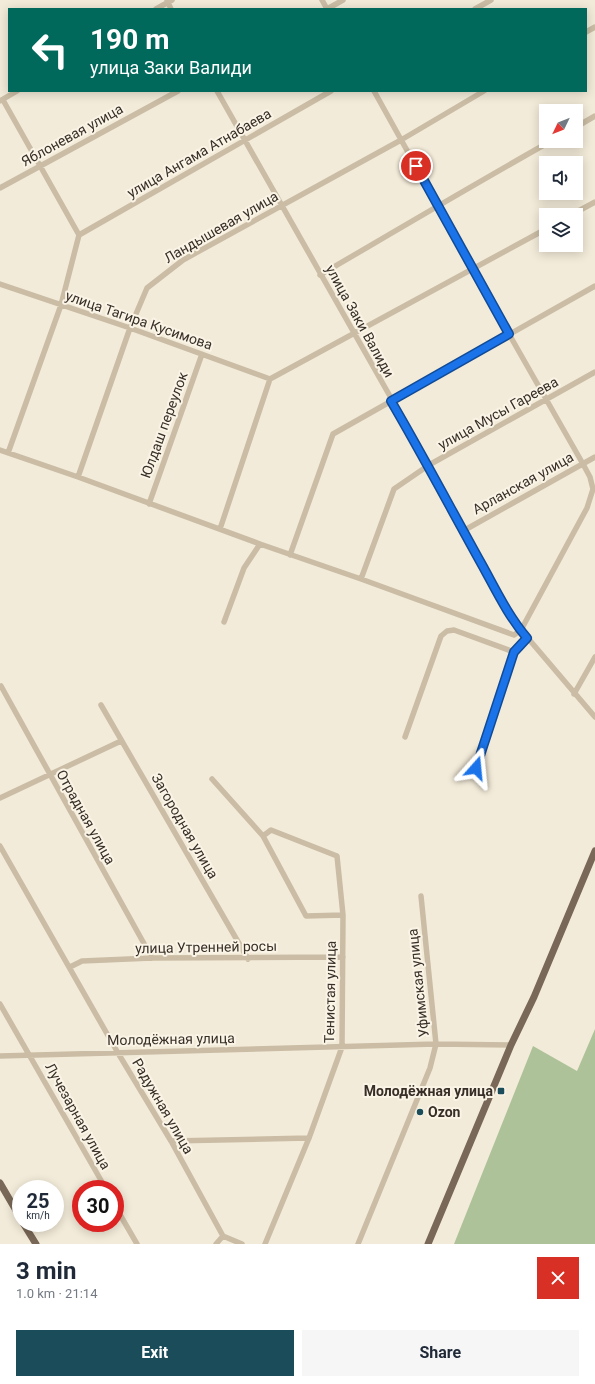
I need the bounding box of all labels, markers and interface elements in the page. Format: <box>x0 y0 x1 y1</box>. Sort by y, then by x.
text: 190 m <box>90 23 169 56</box>
icon: left <box>24 24 76 76</box>
text: улица Заки Валиди <box>90 57 252 78</box>
street label: Яблоневая улица <box>19 101 125 169</box>
north arrow <box>539 104 583 148</box>
map controls <box>539 104 583 252</box>
street label: улица Ангама Атнабаева <box>124 105 274 201</box>
pin <box>399 149 433 183</box>
icon: arrive <box>405 155 427 177</box>
button: sound <box>539 156 583 200</box>
street label: Ландышевая улица <box>161 188 281 266</box>
button: layers <box>539 208 583 252</box>
street label: улица Заки Валиди <box>322 262 398 380</box>
street label: улица Тагира Кусимова <box>63 287 215 353</box>
street label: Юлдаш переулок <box>137 369 191 480</box>
street label: улица Мусы Гареева <box>435 373 561 453</box>
street label: Арланская улица <box>470 449 576 517</box>
position arrow <box>455 747 497 789</box>
street label: Отрадная улица <box>53 767 119 867</box>
street label: Загородная улица <box>148 771 222 881</box>
street label: Уфимская улица <box>404 928 432 1038</box>
street label: улица Утренней росы <box>135 938 277 956</box>
street label: Тенистая улица <box>321 941 339 1043</box>
street label: Молодёжная улица <box>107 1030 235 1048</box>
street label: Радужная улица <box>129 1055 197 1157</box>
street label: Лучезарная улица <box>42 1060 114 1172</box>
place label: Молодёжная улица <box>364 1083 494 1099</box>
marker: Молодёжная улица <box>496 1086 506 1096</box>
place label: Ozon <box>428 1104 461 1120</box>
marker: Ozon <box>415 1107 425 1117</box>
speed limit sign: 30 <box>72 1180 124 1232</box>
text: 25 <box>27 1189 49 1213</box>
text: km/h <box>26 1210 50 1221</box>
text: 3 min <box>16 1257 76 1285</box>
button: close <box>537 1257 579 1299</box>
text: 1.0 km · 21:14 <box>16 1286 97 1301</box>
button: Exit <box>16 1330 294 1376</box>
button: Share <box>302 1330 579 1376</box>

